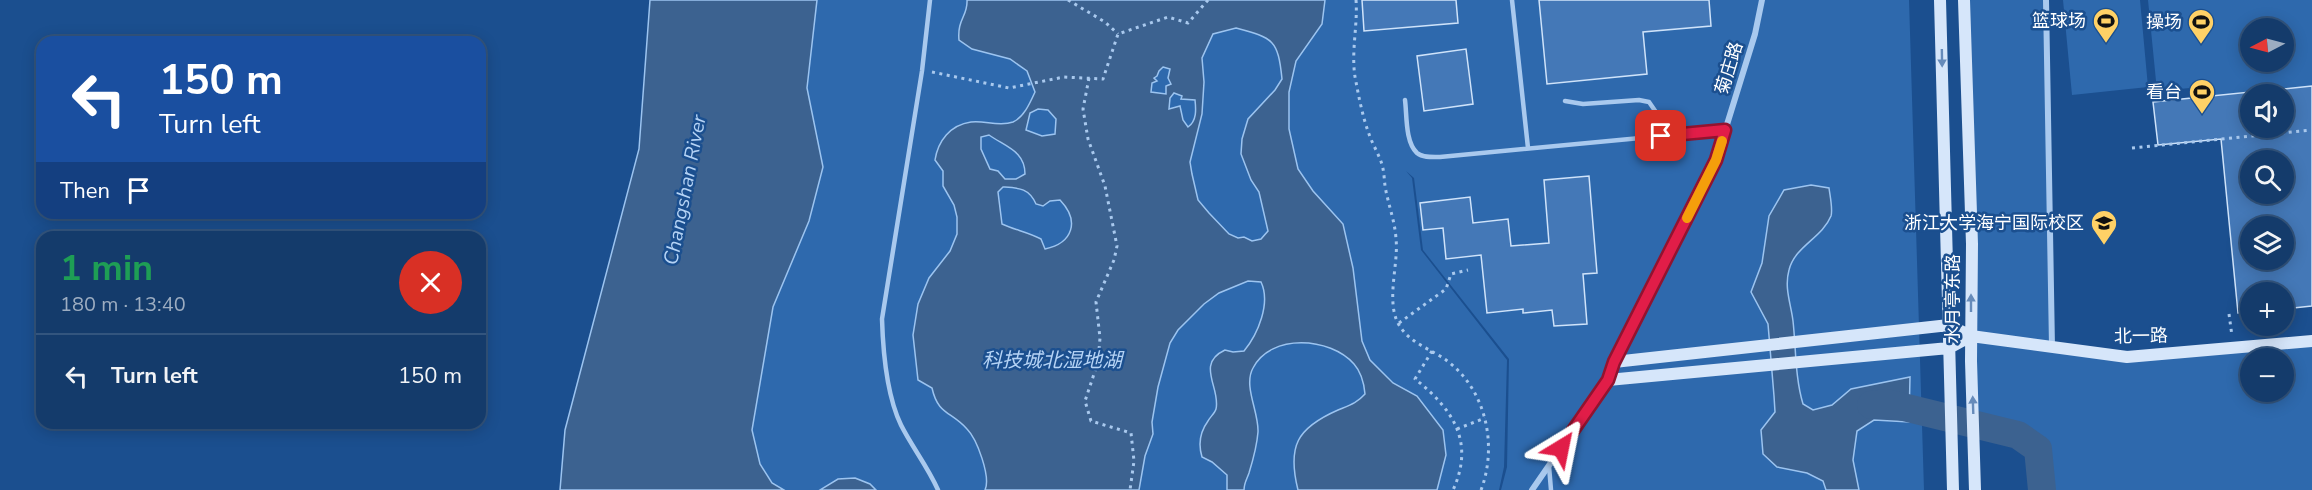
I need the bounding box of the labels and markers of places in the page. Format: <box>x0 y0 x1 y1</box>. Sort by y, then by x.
sports icon: 篮球场 <box>2091 6 2121 44</box>
sports icon: 操场 <box>2186 7 2216 45</box>
place label: 篮球场 <box>2032 9 2086 33</box>
place label: 操场 <box>2146 10 2182 34</box>
sports icon: 看台 <box>2187 77 2217 115</box>
place label: 看台 <box>2146 80 2182 104</box>
pin <box>1635 110 1686 161</box>
school or university icon: 浙江大学海宁国际校区 <box>2089 208 2119 246</box>
place label: 浙江大学海宁国际校区 <box>1904 211 2084 235</box>

